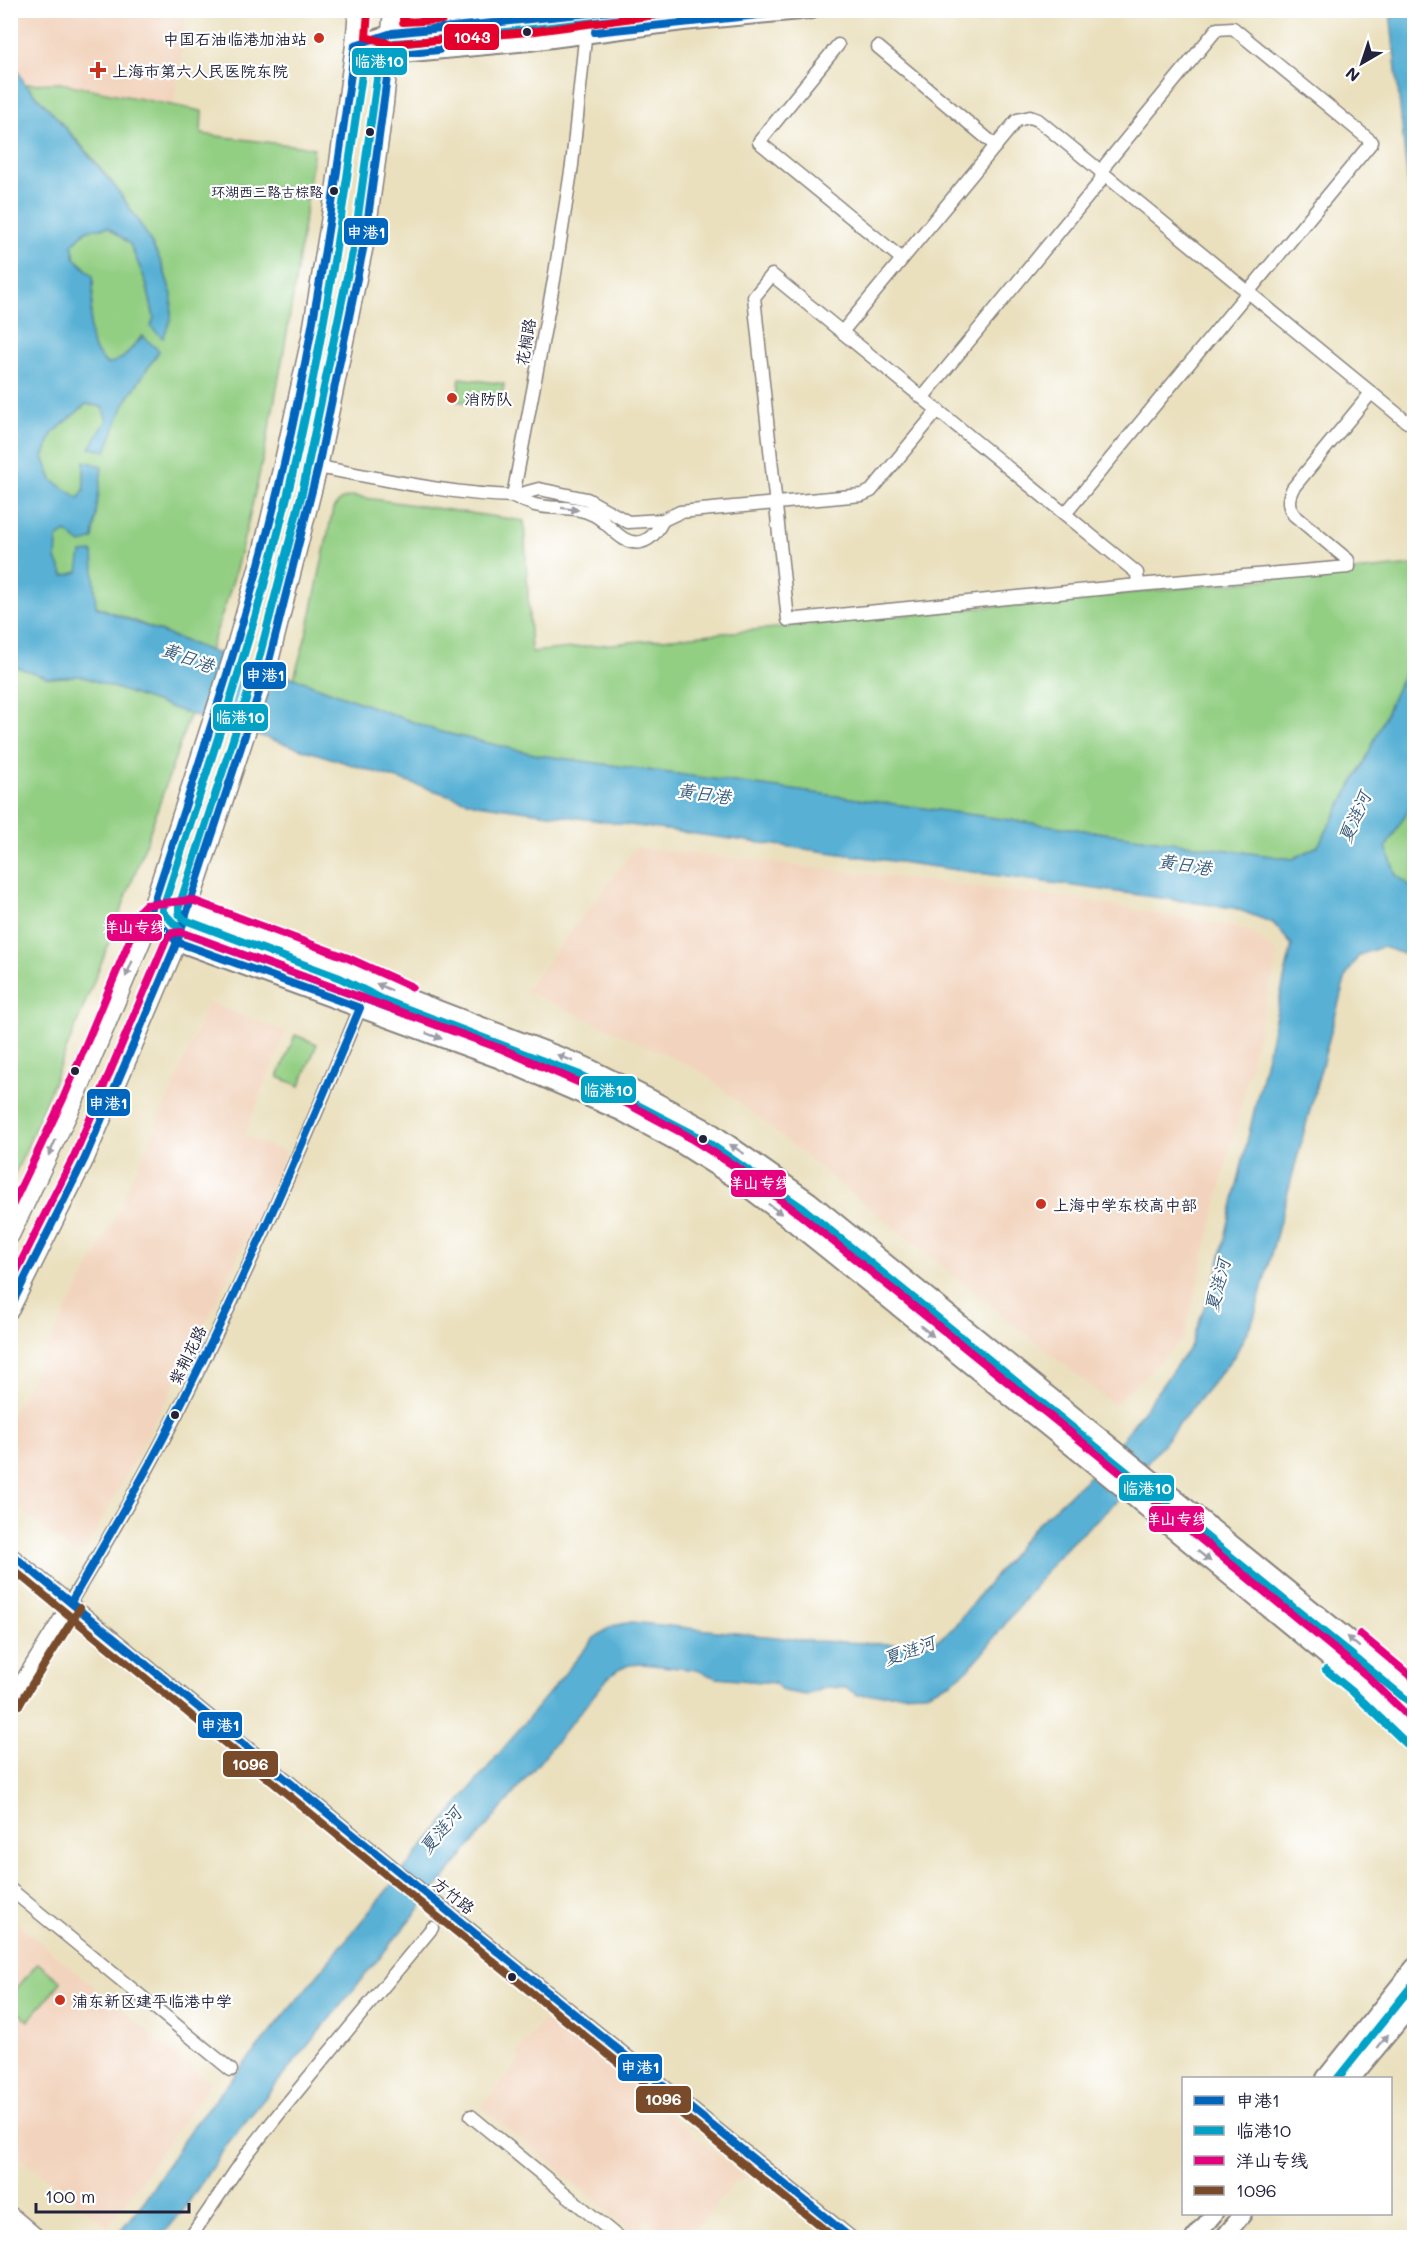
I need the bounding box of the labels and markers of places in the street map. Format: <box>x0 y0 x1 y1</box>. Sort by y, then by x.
unlabelled marker <box>521 26 533 38</box>
place label: 中国石油临港加油站 <box>163 28 307 49</box>
marker: 中国石油临港加油站 <box>312 31 326 45</box>
place label: 上海市第六人民医院东院 <box>112 60 288 81</box>
marker: 上海市第六人民医院东院 <box>89 61 107 79</box>
unlabelled marker <box>364 126 376 138</box>
place label: 环湖西三路古棕路 <box>211 182 323 201</box>
marker: 环湖西三路古棕路 <box>328 185 340 197</box>
place label: 消防队 <box>464 388 512 409</box>
marker: 消防队 <box>445 391 459 405</box>
unlabelled marker <box>69 1065 81 1077</box>
unlabelled marker <box>697 1133 709 1145</box>
place label: 上海中学东校高中部 <box>1053 1194 1197 1215</box>
marker: 上海中学东校高中部 <box>1034 1197 1048 1211</box>
unlabelled marker <box>169 1409 181 1421</box>
unlabelled marker <box>506 1971 518 1983</box>
place label: 浦东新区建平临港中学 <box>72 1990 232 2011</box>
marker: 浦东新区建平临港中学 <box>53 1993 67 2007</box>

